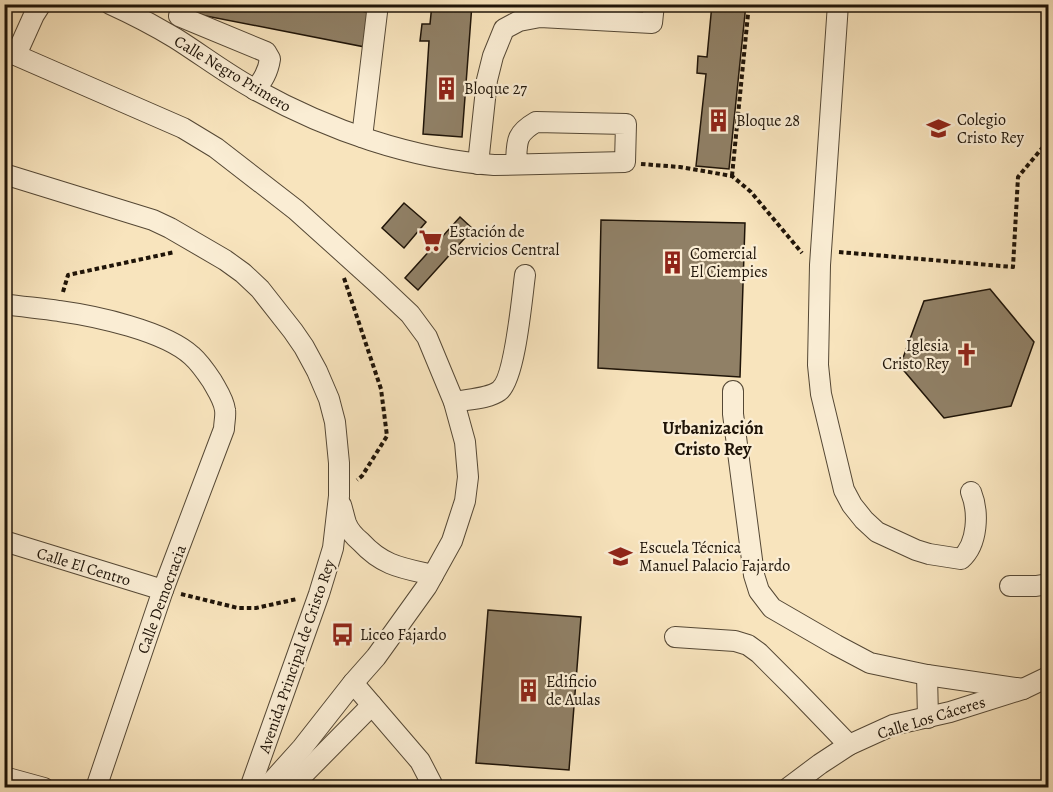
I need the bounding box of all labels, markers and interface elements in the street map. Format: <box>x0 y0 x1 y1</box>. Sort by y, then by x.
street label: Calle Negro Primero <box>170 30 295 117</box>
building icon: Bloque 27 <box>433 75 459 101</box>
place label: Bloque 27 <box>464 78 527 100</box>
building icon: Bloque 28 <box>705 107 731 133</box>
place label: Colegio Cristo Rey <box>957 109 1025 149</box>
place label: Bloque 28 <box>736 110 800 132</box>
school or university icon: Colegio Cristo Rey <box>926 115 952 141</box>
place label: Estación de Servicios Central <box>449 221 560 261</box>
supermarket icon: Estación de Servicios Central <box>418 227 444 253</box>
place label: Comercial El Ciempies <box>690 243 768 283</box>
building icon: Comercial El Ciempies <box>659 249 685 275</box>
place label: Iglesia Cristo Rey <box>882 335 950 375</box>
church icon: Iglesia Cristo Rey <box>954 341 980 367</box>
district label: Urbanización Cristo Rey <box>662 416 764 461</box>
place label: Escuela Técnica Manuel Palacio Fajardo <box>639 537 790 577</box>
street label: Calle Democracia <box>132 541 192 657</box>
street label: Calle El Centro <box>34 542 133 592</box>
school or university icon: Escuela Técnica Manuel Palacio Fajardo <box>608 543 634 569</box>
street label: Avenida Principal de Cristo Rey <box>253 556 341 757</box>
bus stop icon: Liceo Fajardo <box>329 621 355 647</box>
place label: Liceo Fajardo <box>360 624 446 646</box>
place label: Edificio de Aulas <box>546 671 600 711</box>
building icon: Edificio de Aulas <box>515 677 541 703</box>
street label: Calle Los Cáceres <box>874 691 988 745</box>

